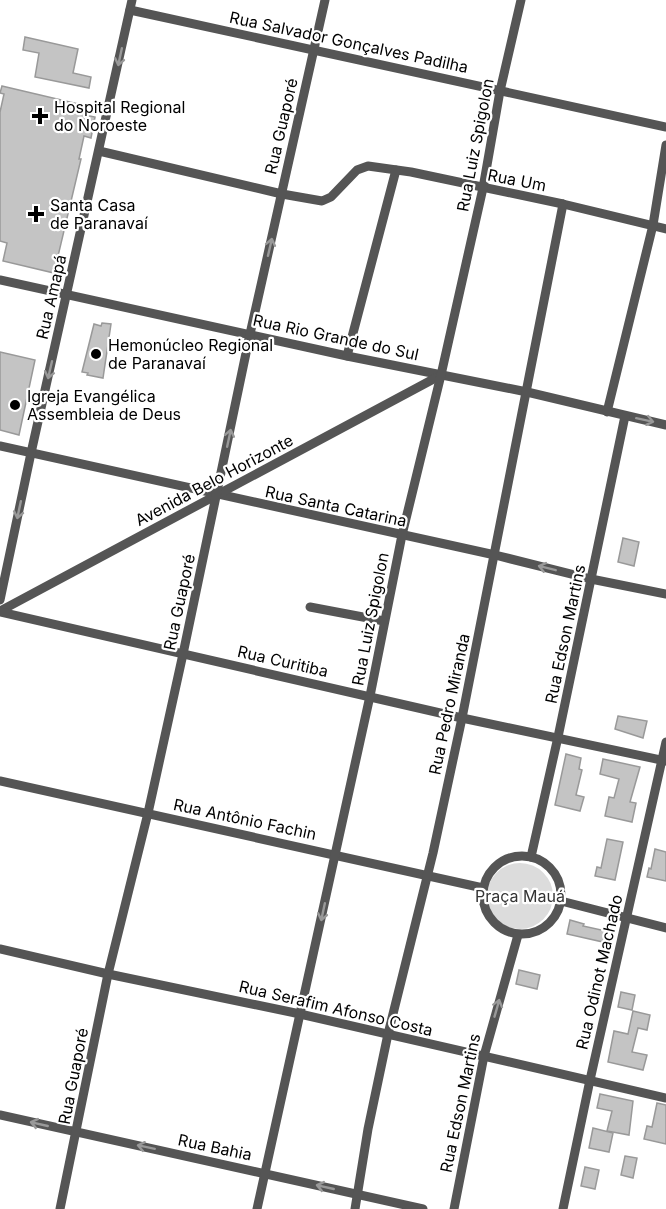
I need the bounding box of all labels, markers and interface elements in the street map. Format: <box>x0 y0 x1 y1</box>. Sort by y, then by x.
street label: Rua Salvador Gonçalves Padilha <box>228 7 470 77</box>
one-way arrow <box>114 47 125 66</box>
street label: Rua Guaporé <box>260 76 302 176</box>
street label: Rua Luiz Spigolon <box>452 77 498 213</box>
place label: Hospital Regional do Noroeste <box>54 97 185 135</box>
marker: Hospital Regional do Noroeste <box>31 107 49 125</box>
street label: Rua Um <box>486 165 548 195</box>
place label: Santa Casa de Paranavaí <box>50 195 148 233</box>
marker: Santa Casa de Paranavaí <box>27 205 45 223</box>
one-way arrow <box>264 238 276 257</box>
street label: Rua Amapá <box>32 253 70 341</box>
street label: Rua Rio Grande do Sul <box>251 310 421 364</box>
place label: Hemonúcleo Regional de Paranavaí <box>108 335 273 373</box>
marker: Hemonúcleo Regional de Paranavaí <box>89 347 103 361</box>
one-way arrow <box>43 361 55 380</box>
place label: Igreja Evangélica Assembleia de Deus <box>27 386 181 424</box>
marker: Igreja Evangélica Assembleia de Deus <box>8 398 22 412</box>
one-way arrow <box>636 415 655 427</box>
one-way arrow <box>223 429 235 448</box>
street label: Avenida Belo Horizonte <box>132 430 296 530</box>
street label: Rua Santa Catarina <box>263 481 409 531</box>
one-way arrow <box>13 500 24 519</box>
street label: Rua Luiz Spigolon <box>347 551 393 687</box>
street label: Rua Guaporé <box>159 552 199 652</box>
one-way arrow <box>538 562 557 574</box>
street label: Rua Edson Martins <box>541 563 589 705</box>
street label: Rua Pedro Miranda <box>424 632 474 776</box>
street label: Rua Curitiba <box>236 641 330 681</box>
street label: Rua Antônio Fachin <box>172 794 318 844</box>
park label: Praça Mauá <box>475 886 565 906</box>
street label: Rua Odinot Machado <box>571 893 627 1051</box>
one-way arrow <box>317 902 328 921</box>
street label: Rua Serafim Afonso Costa <box>237 976 435 1040</box>
one-way arrow <box>492 999 503 1018</box>
street label: Rua Guaporé <box>54 1026 92 1126</box>
street label: Rua Edson Martins <box>436 1032 484 1174</box>
one-way arrow <box>29 1118 49 1129</box>
street label: Rua Bahia <box>176 1129 254 1165</box>
one-way arrow <box>137 1141 156 1153</box>
one-way arrow <box>316 1181 336 1192</box>

